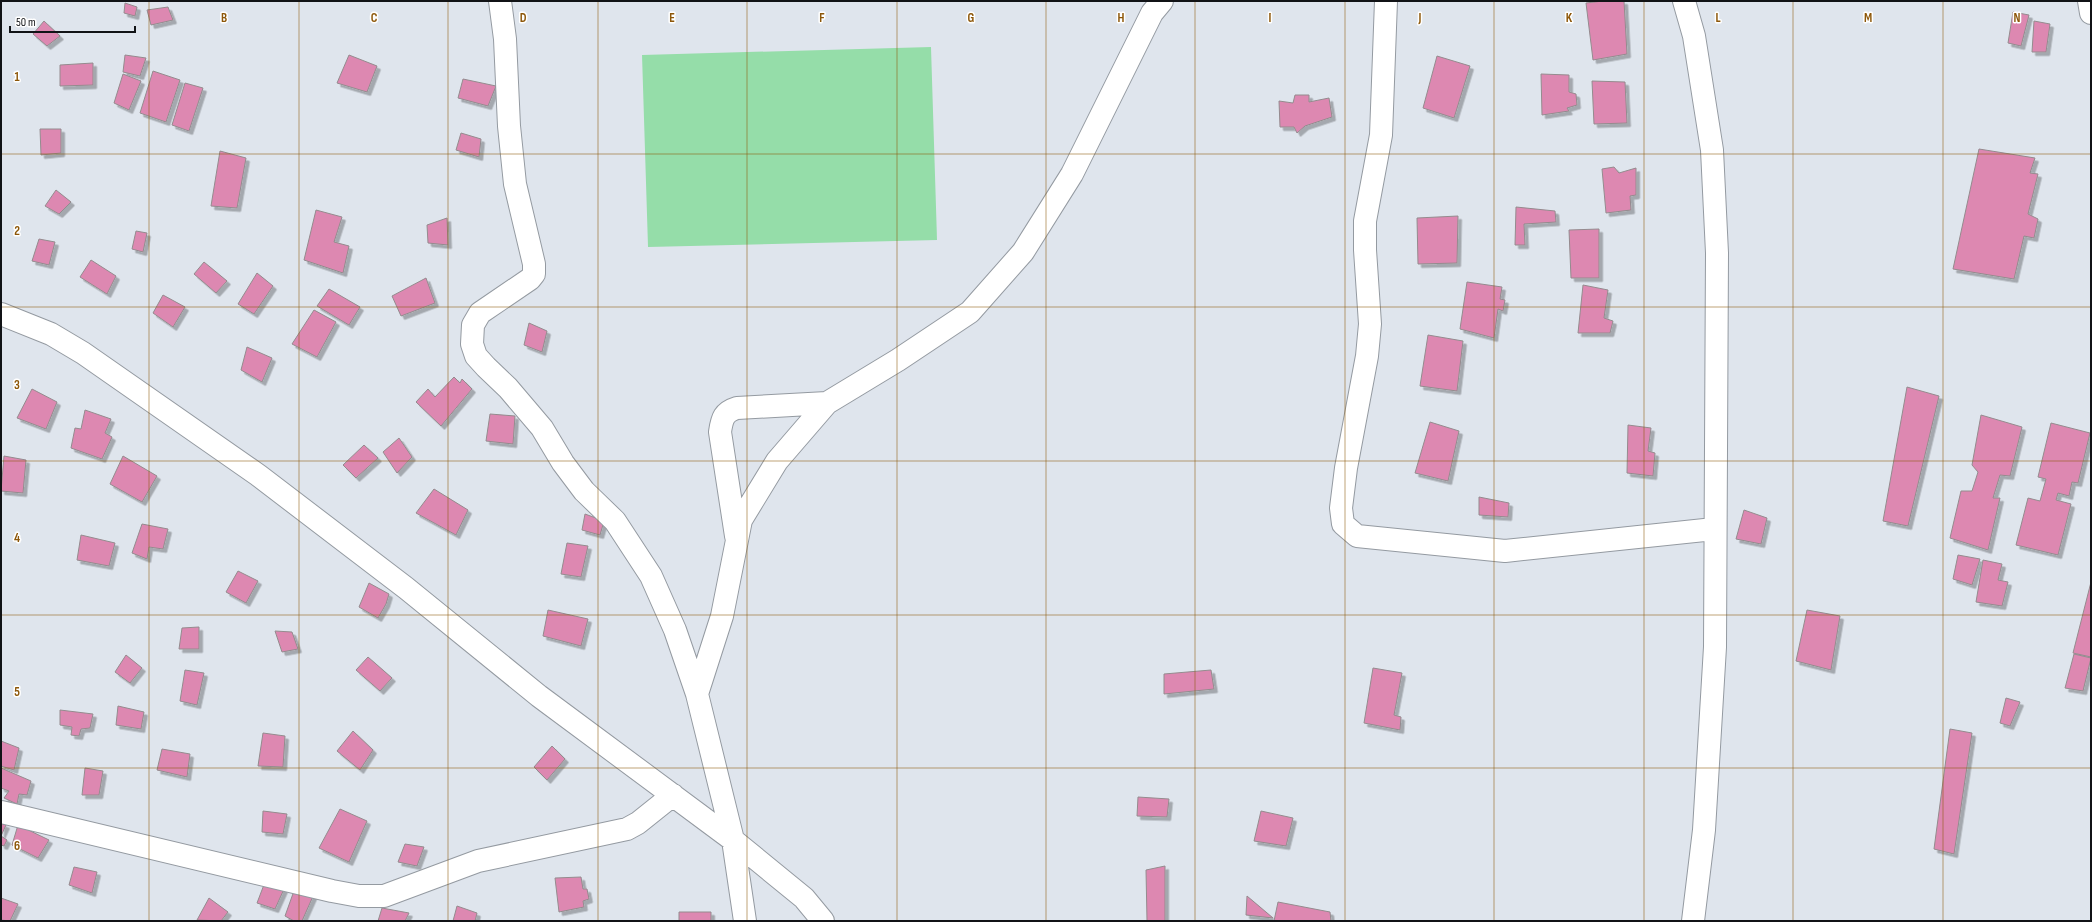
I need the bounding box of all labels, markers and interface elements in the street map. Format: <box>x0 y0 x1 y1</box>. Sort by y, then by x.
scale bar <box>10 8 135 34</box>
text: B <box>221 10 227 26</box>
text: C <box>371 10 378 26</box>
text: D <box>520 10 527 26</box>
text: E <box>669 10 675 26</box>
text: F <box>819 10 825 26</box>
text: G <box>968 10 975 26</box>
text: H <box>1118 10 1125 26</box>
text: I <box>1269 10 1272 26</box>
text: J <box>1418 10 1422 26</box>
text: K <box>1566 10 1573 26</box>
text: L <box>1715 10 1721 26</box>
text: M <box>1864 10 1872 26</box>
text: N <box>2014 10 2021 26</box>
text: 50 m <box>16 15 36 30</box>
text: 1 <box>14 69 20 85</box>
text: 2 <box>14 223 20 239</box>
text: 3 <box>14 377 20 393</box>
text: 4 <box>14 530 20 546</box>
text: 5 <box>14 684 20 700</box>
text: 6 <box>14 838 20 854</box>

